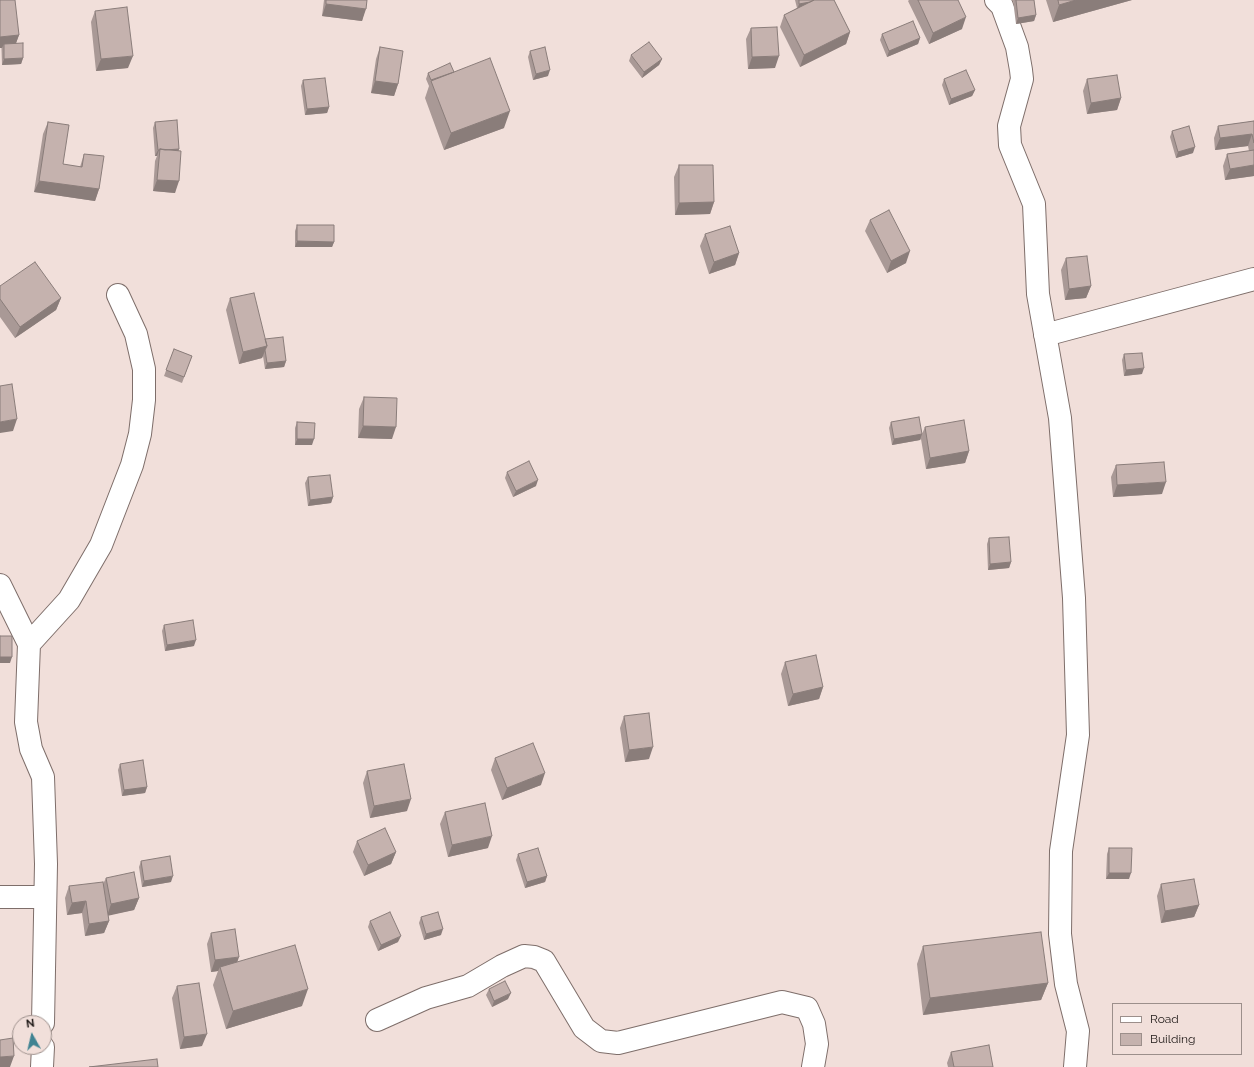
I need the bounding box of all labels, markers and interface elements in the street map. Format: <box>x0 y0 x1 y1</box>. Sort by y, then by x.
legend <box>1112 1003 1242 1055</box>
text: Road <box>1150 1012 1179 1026</box>
north arrow <box>12 1015 52 1055</box>
text: N <box>25 1017 35 1031</box>
text: Building <box>1150 1032 1196 1046</box>

